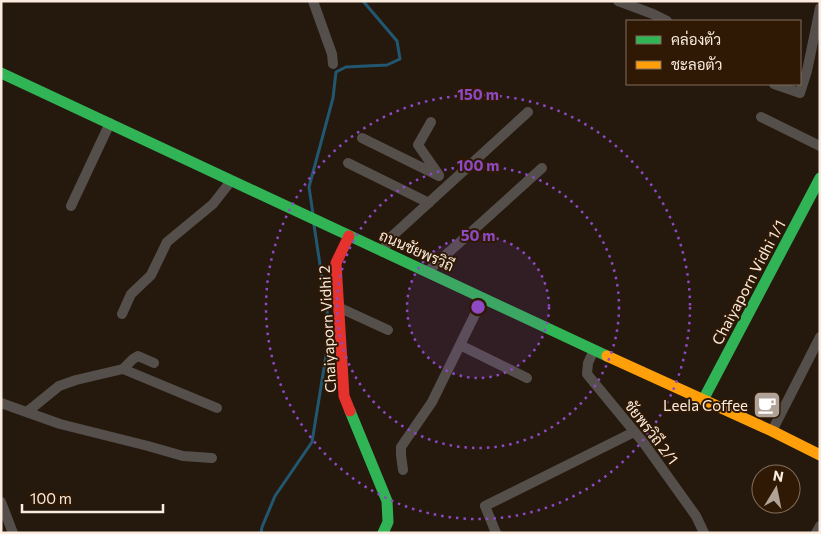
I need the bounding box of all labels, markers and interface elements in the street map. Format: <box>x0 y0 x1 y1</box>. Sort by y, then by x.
legend <box>626 20 801 85</box>
text: คล่องตัว <box>671 30 721 48</box>
text: ชะลอตัว <box>671 55 722 73</box>
text: 150 m <box>457 85 499 103</box>
text: 100 m <box>457 156 499 174</box>
street label: Chaiyaporn Vidhi 1/1 <box>707 216 789 348</box>
street label: ถนนชัยพรวิถี <box>377 226 457 274</box>
text: 50 m <box>461 226 495 244</box>
street label: Chaiyaporn Vidhi 2 <box>315 265 339 393</box>
centre of rings <box>469 298 487 316</box>
cafe icon: Leela Coffee <box>752 390 782 420</box>
street label: ชัยพรวิถี 2/1 <box>621 396 683 468</box>
place label: Leela Coffee <box>663 396 748 414</box>
north arrow <box>751 464 801 514</box>
text: N <box>772 466 785 485</box>
scale bar <box>22 482 164 514</box>
text: 100 m <box>30 489 72 507</box>

